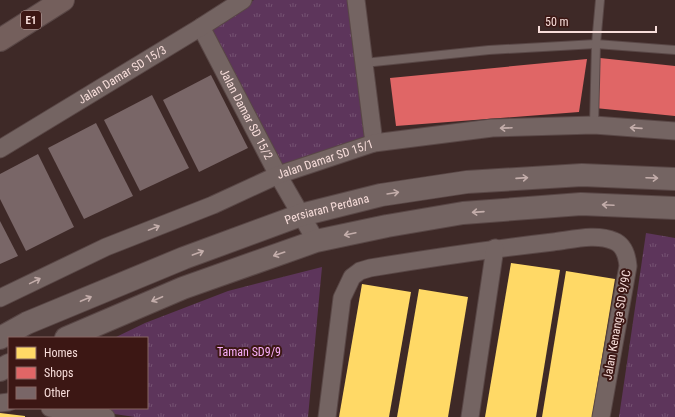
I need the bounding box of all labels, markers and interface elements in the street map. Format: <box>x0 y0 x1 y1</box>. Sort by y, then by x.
scale bar <box>539 8 656 34</box>
road number: E1 <box>21 11 41 29</box>
text: 50 m <box>545 15 569 29</box>
street label: Jalan Damar SD 15/3 <box>76 43 169 107</box>
street label: Jalan Damar SD 15/2 <box>217 66 276 162</box>
one-way arrow <box>500 124 513 132</box>
one-way arrow <box>630 125 643 132</box>
street label: Jalan Damar SD 15/1 <box>275 137 375 182</box>
one-way arrow <box>645 174 658 181</box>
one-way arrow <box>515 175 528 182</box>
one-way arrow <box>386 189 399 197</box>
street label: Persiaran Perdana <box>283 191 371 227</box>
one-way arrow <box>602 201 615 209</box>
one-way arrow <box>472 208 485 215</box>
one-way arrow <box>147 223 159 231</box>
one-way arrow <box>344 230 357 238</box>
one-way arrow <box>191 248 203 256</box>
one-way arrow <box>273 251 285 259</box>
street label: Jalan Kenanga SD 9/9C <box>600 269 634 381</box>
one-way arrow <box>29 277 41 284</box>
one-way arrow <box>80 294 92 302</box>
one-way arrow <box>151 296 163 303</box>
legend <box>8 337 148 409</box>
park label: Taman SD9/9 <box>217 345 281 359</box>
text: Homes <box>44 346 78 360</box>
text: Shops <box>44 366 73 380</box>
text: Other <box>44 386 70 400</box>

